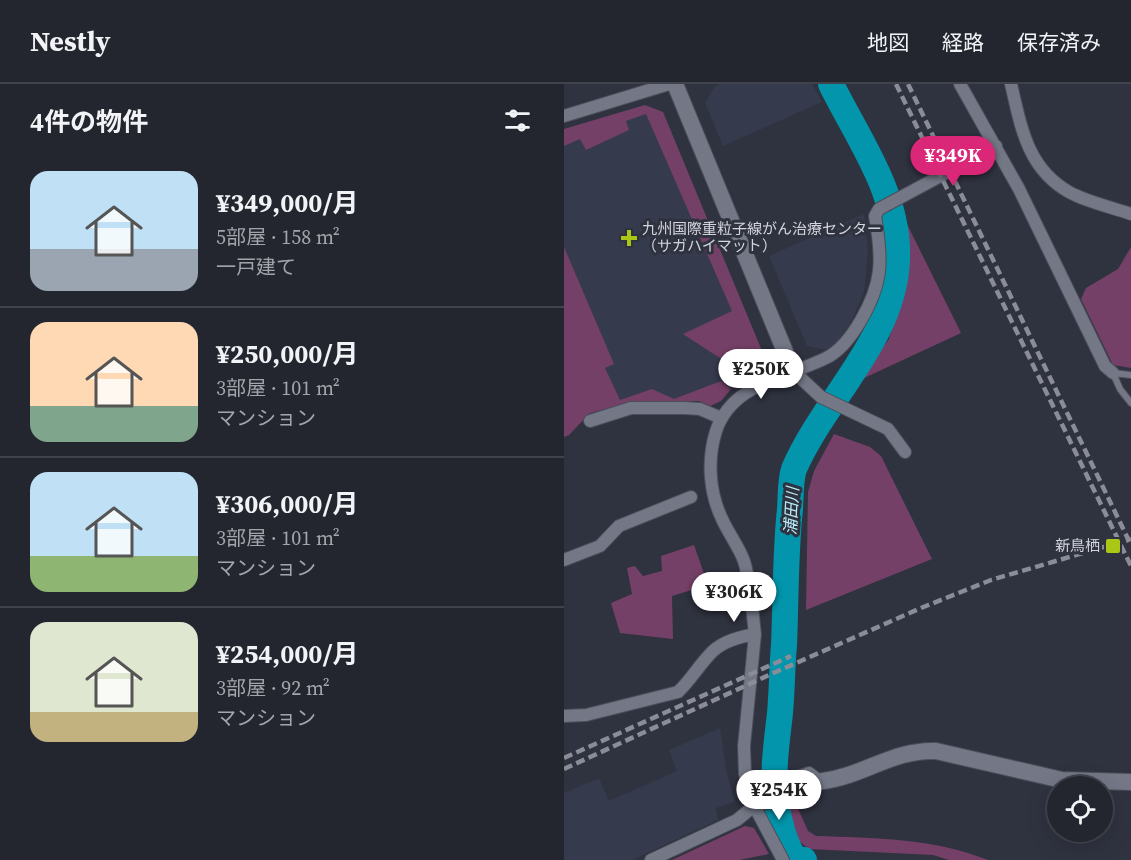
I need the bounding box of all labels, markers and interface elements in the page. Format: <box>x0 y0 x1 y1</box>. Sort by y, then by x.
text: Nestly <box>30 22 110 60</box>
text: 地図 <box>867 28 909 57</box>
text: 経路 <box>942 28 984 57</box>
text: 保存済み <box>1017 28 1101 57</box>
text: 4件の物件 <box>30 104 148 140</box>
icon: filters <box>501 104 534 137</box>
pin: ¥349K <box>911 136 995 187</box>
text: ¥349K <box>924 141 982 169</box>
text: ¥349,000/月 <box>216 185 359 221</box>
icon: home <box>78 195 150 267</box>
place label: 九州国際重粒子線がん治療センター （サガハイマット） <box>642 218 882 256</box>
text: 5部屋 · 158 m² <box>216 223 340 251</box>
marker: 九州国際重粒子線がん治療センター （サガハイマット） <box>620 229 638 247</box>
text: 一戸建て <box>216 253 296 281</box>
text: ¥250,000/月 <box>216 336 359 372</box>
icon: home <box>78 346 150 418</box>
pin: ¥250K <box>719 349 803 400</box>
text: ¥250K <box>732 354 790 382</box>
text: 3部屋 · 101 m² <box>216 374 340 402</box>
text: マンション <box>216 404 316 432</box>
water label: 浦田川 <box>779 484 803 536</box>
text: ¥306,000/月 <box>216 486 359 522</box>
icon: home <box>78 496 150 568</box>
text: 3部屋 · 101 m² <box>216 524 340 552</box>
place label: 新鳥栖 <box>1055 535 1100 556</box>
marker: 新鳥栖 <box>1104 537 1122 555</box>
text: マンション <box>216 554 316 582</box>
pin: ¥306K <box>692 572 776 623</box>
text: ¥306K <box>705 577 763 605</box>
text: ¥254,000/月 <box>216 636 359 672</box>
icon: home <box>78 646 150 718</box>
text: 3部屋 · 92 m² <box>216 674 330 702</box>
text: マンション <box>216 704 316 732</box>
pin: ¥254K <box>737 770 821 821</box>
text: ¥254K <box>750 775 808 803</box>
map controls <box>1047 776 1113 842</box>
button: locate <box>1047 776 1113 842</box>

